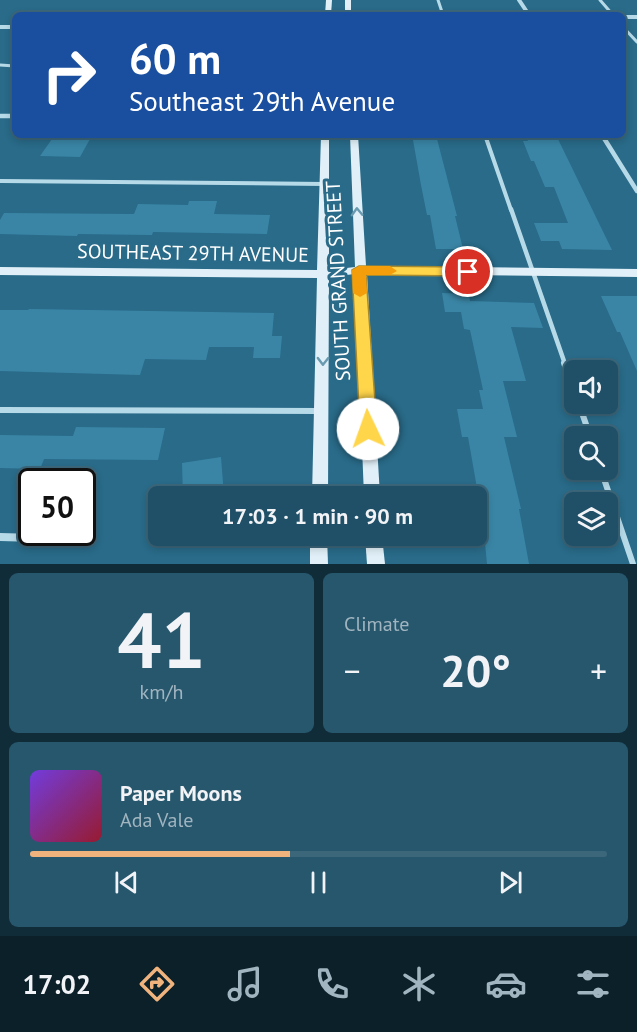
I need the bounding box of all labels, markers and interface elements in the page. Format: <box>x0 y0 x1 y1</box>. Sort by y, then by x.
text: 60 m <box>129 31 221 86</box>
icon: right <box>30 36 108 114</box>
text: Southeast 29th Avenue <box>129 84 395 118</box>
street label: SOUTH GRAND STREET <box>320 180 356 382</box>
one-way arrow <box>350 207 363 216</box>
street label: SOUTHEAST 29TH AVENUE <box>77 238 309 268</box>
pin <box>442 246 493 297</box>
icon: arrive <box>451 255 484 288</box>
one-way arrow <box>317 357 329 366</box>
map controls <box>564 360 618 546</box>
button: sound <box>564 360 618 414</box>
position arrow <box>336 397 400 461</box>
button: search <box>564 426 618 480</box>
speed limit sign: 50 <box>18 468 96 546</box>
button: layers <box>564 492 618 546</box>
text: 17:03 · 1 min · 90 m <box>222 502 413 530</box>
text: 41 <box>117 589 206 690</box>
text: Climate <box>344 611 410 637</box>
text: 20° <box>440 641 511 699</box>
text: − <box>344 649 361 692</box>
text: + <box>590 649 607 692</box>
text: km/h <box>140 679 183 705</box>
text: Paper Moons <box>120 779 242 807</box>
text: Ada Vale <box>120 807 193 833</box>
icon: previous <box>110 866 143 899</box>
icon: pause <box>302 866 335 899</box>
icon: next <box>494 866 527 899</box>
icon: directions <box>136 963 178 1005</box>
icon: music <box>224 963 266 1005</box>
icon: phone <box>311 963 353 1005</box>
icon: climate <box>398 963 440 1005</box>
icon: car <box>485 963 527 1005</box>
icon: filters <box>572 963 614 1005</box>
text: 17:02 <box>23 967 91 1001</box>

